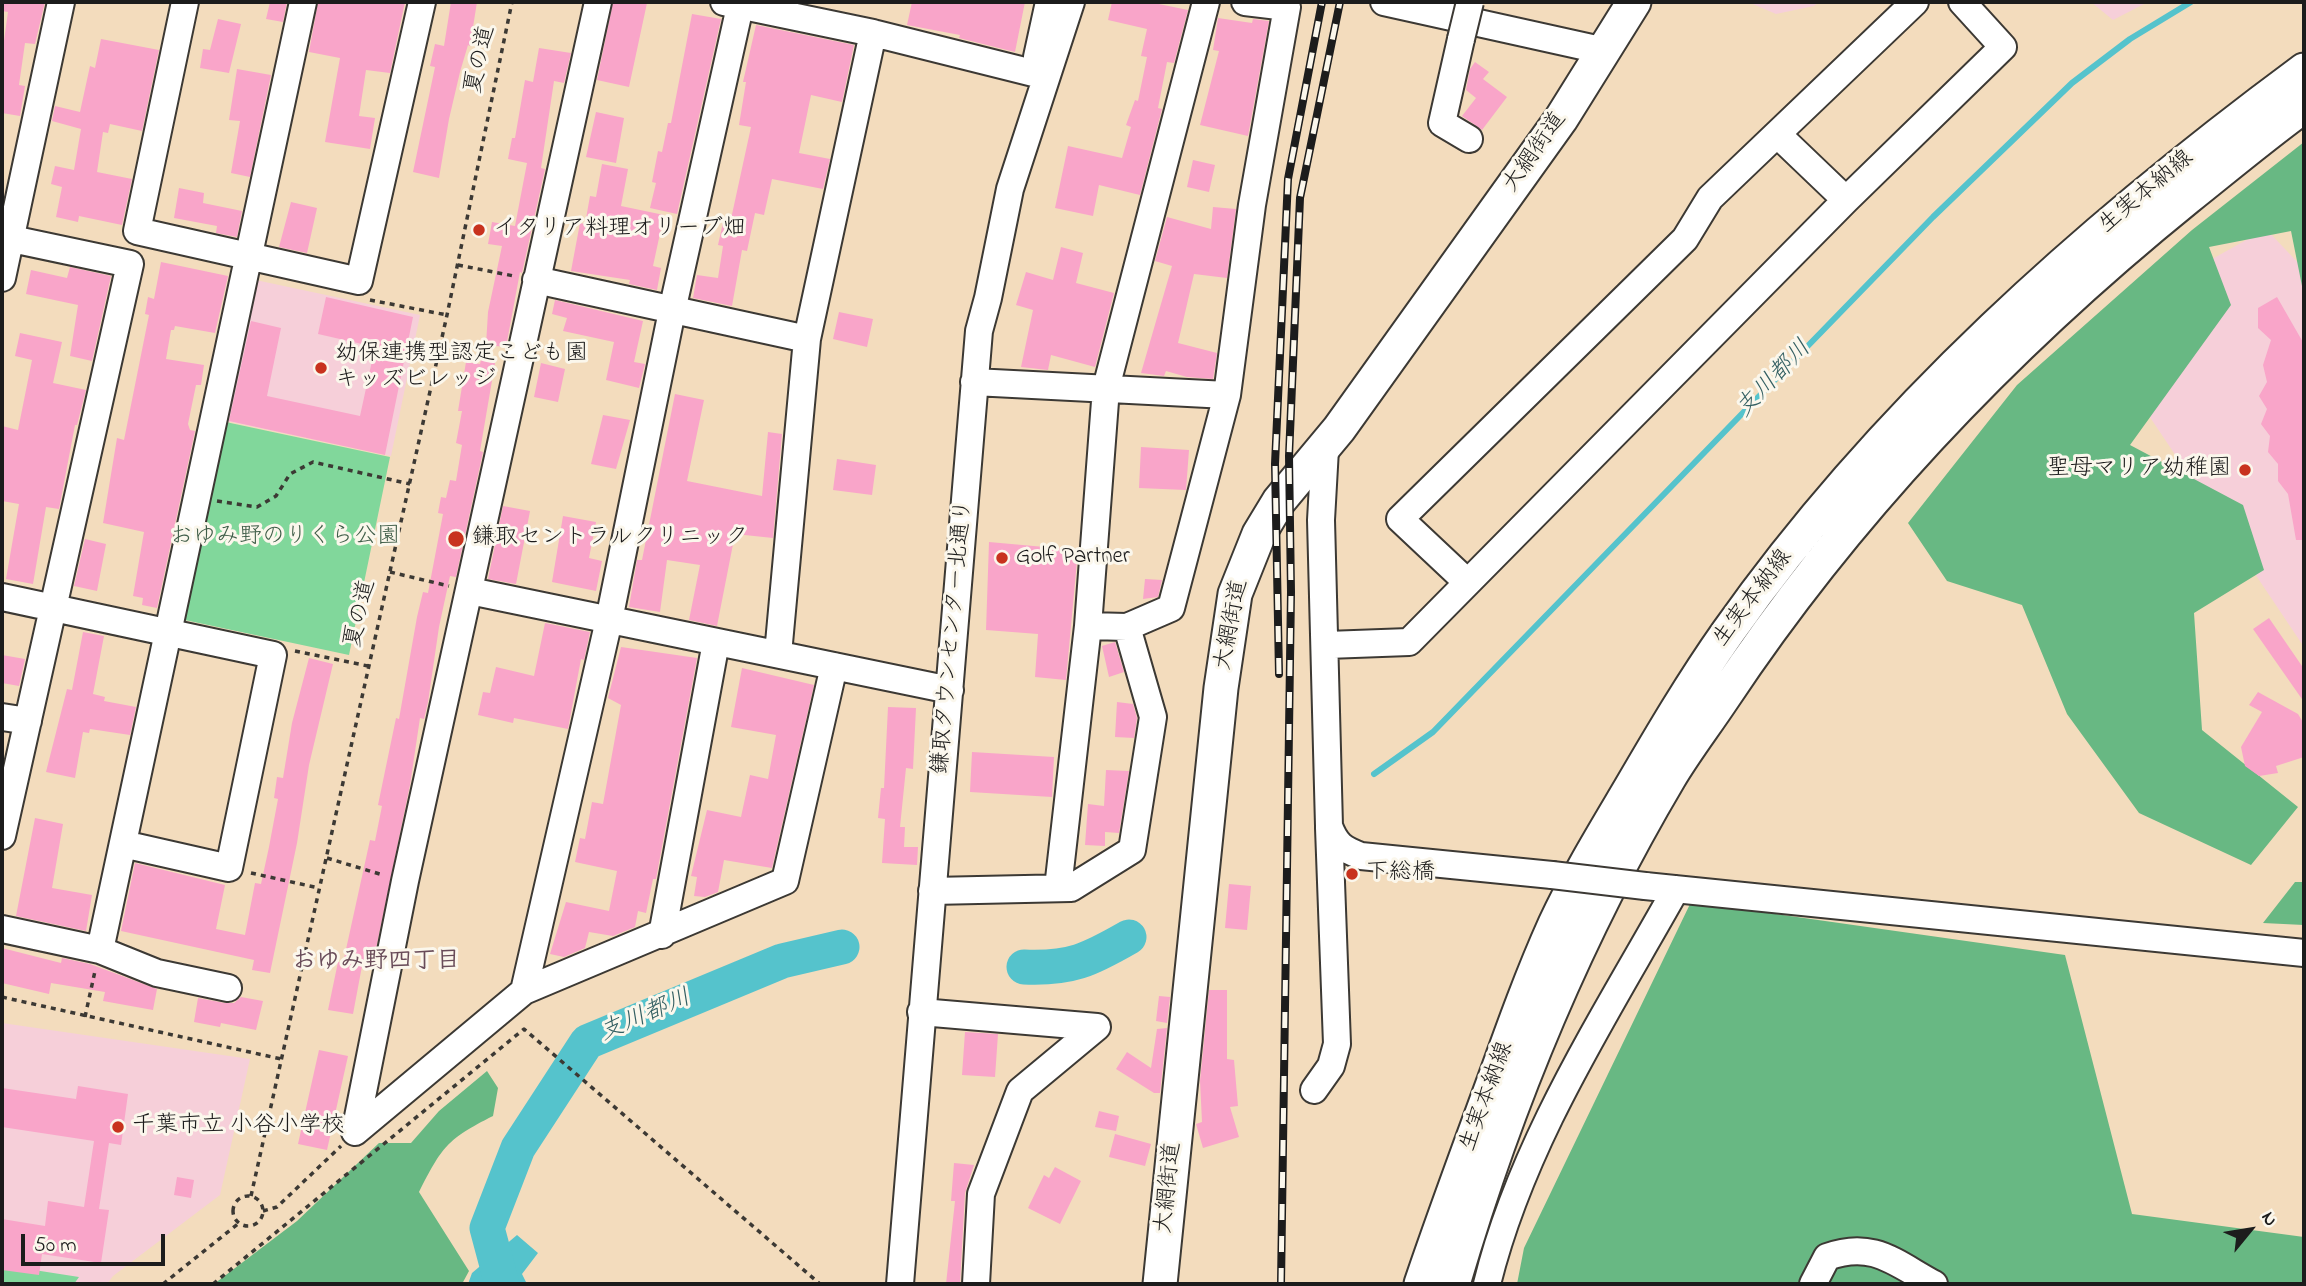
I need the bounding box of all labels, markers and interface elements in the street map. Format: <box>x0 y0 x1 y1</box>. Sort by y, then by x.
street label: 夏の道 <box>461 23 503 97</box>
street label: 大網街道 <box>1498 107 1574 199</box>
street label: 生実本納線 <box>2094 145 2200 241</box>
place label: イタリア料理オリーブ畑 <box>493 216 746 244</box>
marker: イタリア料理オリーブ畑 <box>471 222 487 238</box>
water label: 支川都川 <box>1731 335 1819 425</box>
place label: 幼保連携型認定こども園 キッズビレッジ <box>335 341 588 395</box>
marker: 幼保連携型認定こども園 キッズビレッジ <box>313 360 329 376</box>
place label: 聖母マリア幼稚園 <box>2047 456 2231 484</box>
marker: 聖母マリア幼稚園 <box>2237 462 2253 478</box>
street label: 鎌取タウンセンター北通り <box>928 498 980 776</box>
park label: おゆみ野のりくら公園 <box>170 524 400 552</box>
place label: 鎌取セントラルクリニック <box>472 525 748 553</box>
marker: 鎌取セントラルクリニック <box>446 529 466 549</box>
place label: Golf Partner <box>1016 544 1130 572</box>
street label: 生実本納線 <box>1708 545 1800 653</box>
marker: Golf Partner <box>994 550 1010 566</box>
street label: 夏の道 <box>341 577 383 651</box>
street label: 大網街道 <box>1211 577 1255 673</box>
place label: 下総橋 <box>1366 860 1435 888</box>
marker: 下総橋 <box>1344 866 1360 882</box>
district label: おゆみ野四丁目 <box>292 949 460 977</box>
water label: 支川都川 <box>596 985 696 1049</box>
street label: 生実本納線 <box>1455 1038 1521 1156</box>
place label: 千葉市立 小谷小学校 <box>132 1113 345 1141</box>
marker: 千葉市立 小谷小学校 <box>110 1119 126 1135</box>
street label: 大網街道 <box>1151 1141 1189 1235</box>
north arrow <box>2215 1195 2285 1265</box>
text: N <box>2254 1207 2284 1232</box>
scale bar <box>24 1220 168 1264</box>
text: 50 m <box>34 1231 77 1261</box>

